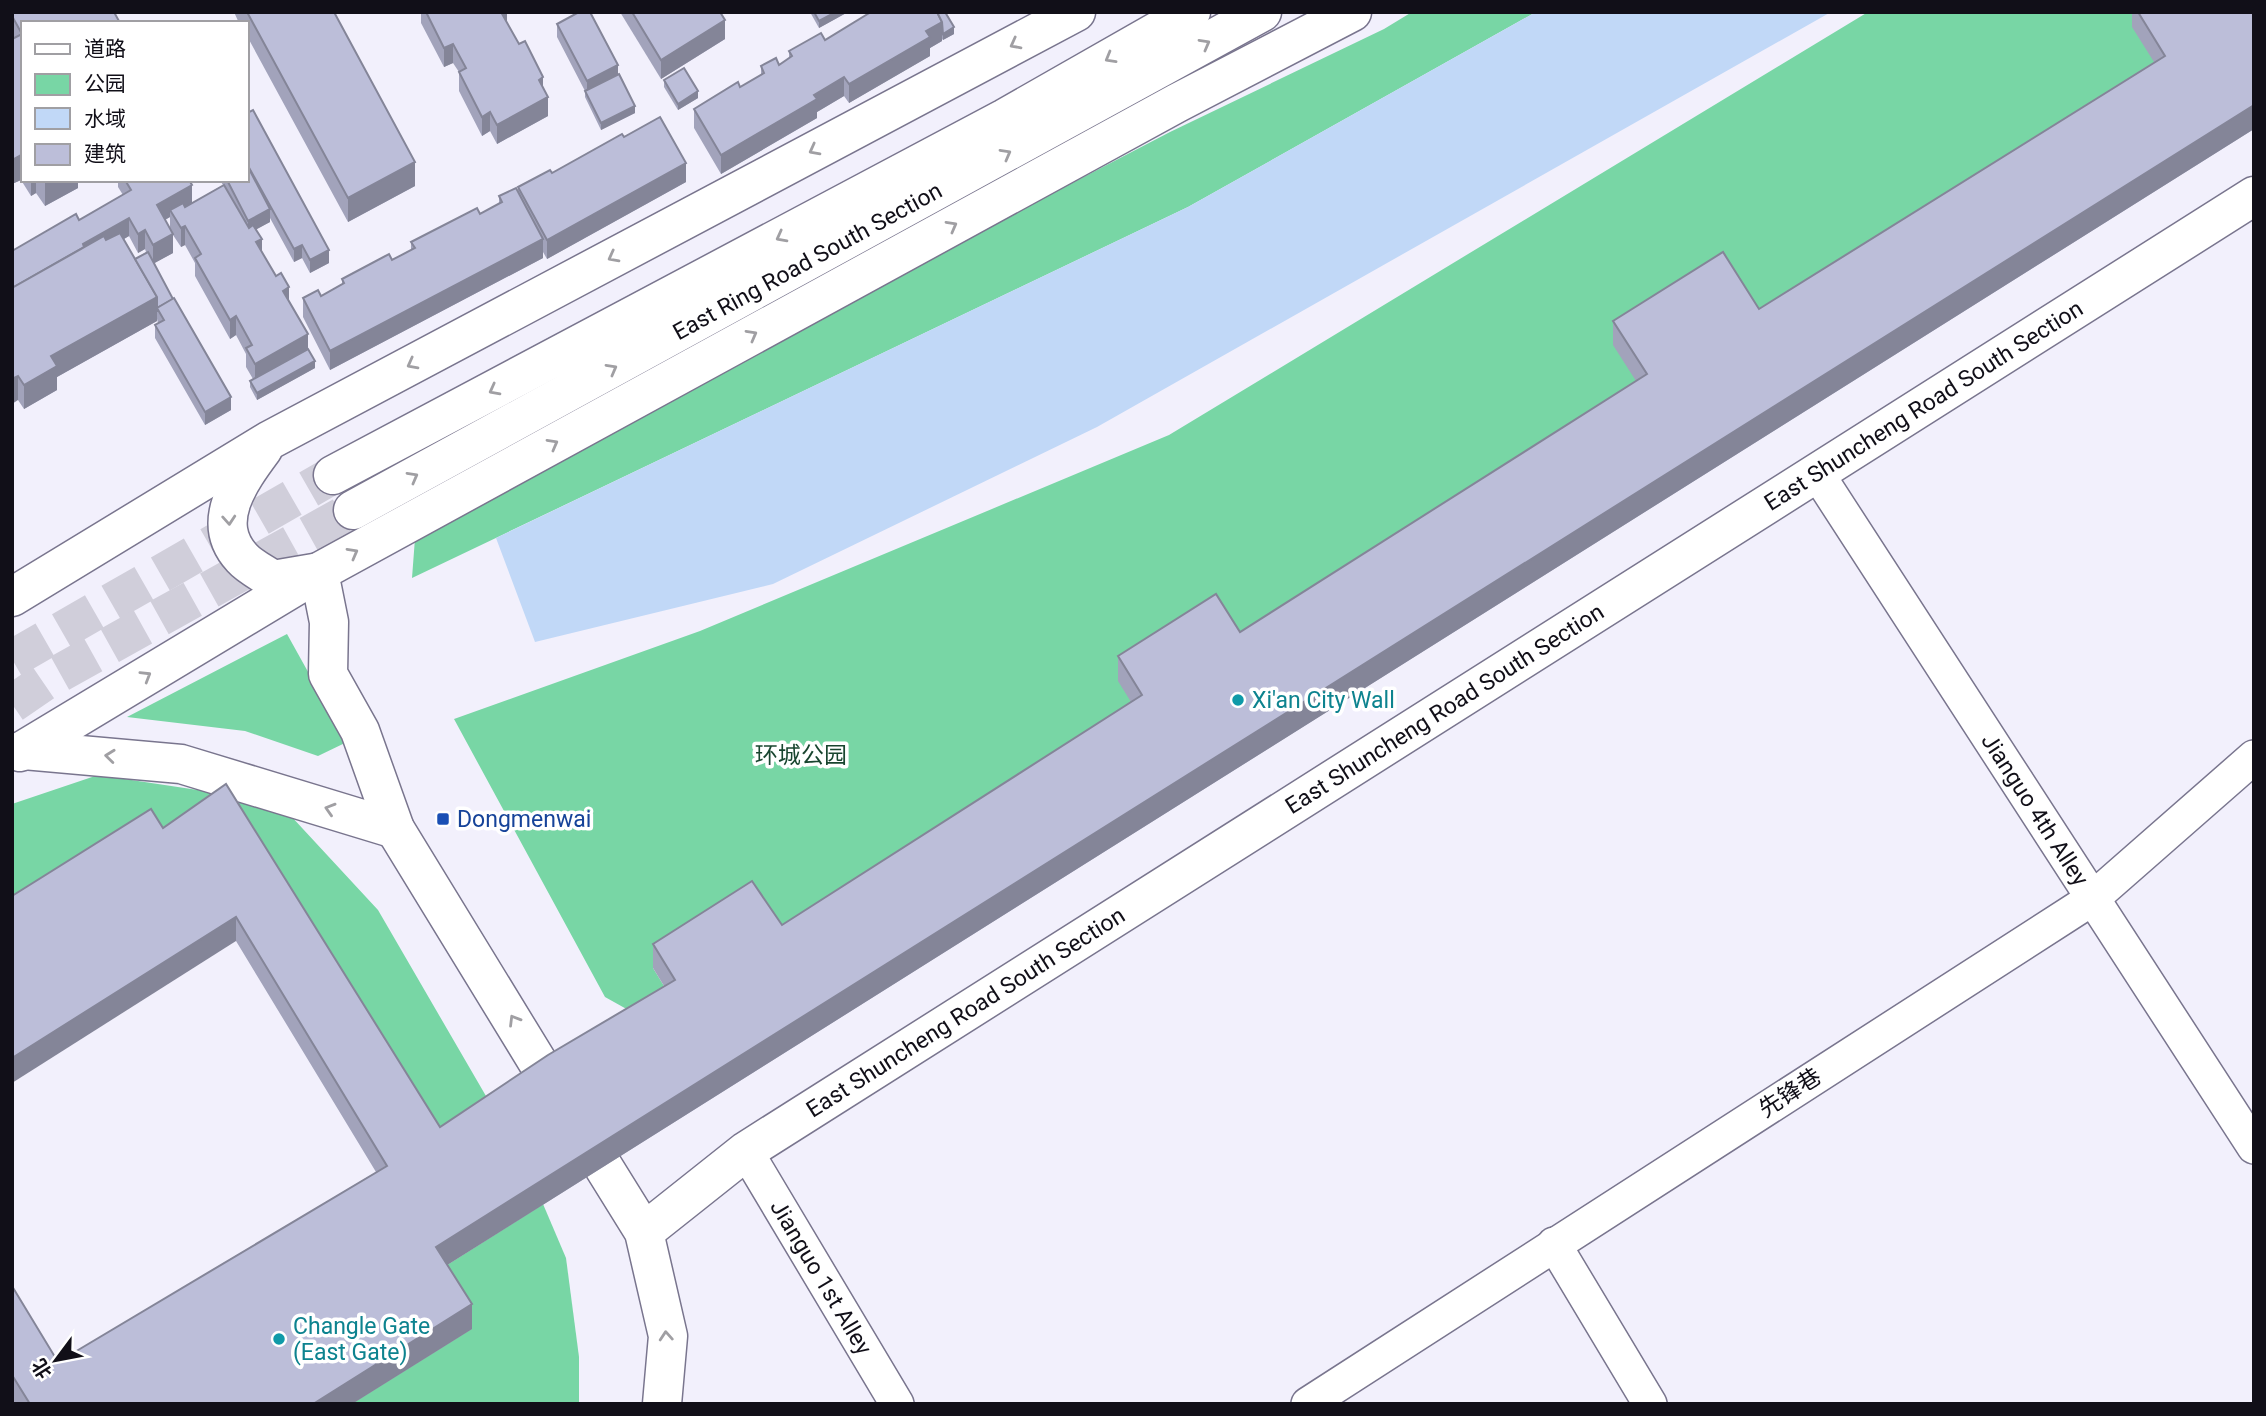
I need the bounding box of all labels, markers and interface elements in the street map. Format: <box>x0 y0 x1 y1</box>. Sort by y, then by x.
legend <box>21 21 248 182</box>
one-way arrow <box>1010 36 1022 49</box>
text: 道路 <box>84 37 126 61</box>
one-way arrow <box>1198 39 1210 52</box>
one-way arrow <box>1105 50 1117 63</box>
text: 公园 <box>84 72 126 96</box>
text: 水域 <box>84 107 126 131</box>
text: 建筑 <box>84 142 126 166</box>
one-way arrow <box>809 142 821 156</box>
one-way arrow <box>998 149 1011 162</box>
street label: East Ring Road South Section <box>668 177 946 346</box>
one-way arrow <box>945 221 957 234</box>
one-way arrow <box>776 229 788 242</box>
one-way arrow <box>608 248 620 262</box>
street label: East Shuncheng Road South Section <box>1759 295 2088 516</box>
one-way arrow <box>745 330 758 343</box>
one-way arrow <box>407 356 419 369</box>
one-way arrow <box>605 363 618 377</box>
one-way arrow <box>488 382 501 395</box>
one-way arrow <box>545 439 558 452</box>
one-way arrow <box>405 472 418 486</box>
one-way arrow <box>221 515 236 526</box>
one-way arrow <box>346 548 358 561</box>
street label: East Shuncheng Road South Section <box>1280 598 1609 819</box>
one-way arrow <box>138 672 151 685</box>
place label: Xi'an City Wall <box>1252 687 1395 714</box>
marker: Xi'an City Wall <box>1230 692 1246 708</box>
street label: Jianguo 4th Alley <box>1976 728 2094 891</box>
park label: 环城公园 <box>755 742 847 769</box>
one-way arrow <box>104 748 116 763</box>
one-way arrow <box>324 803 337 817</box>
place label: Dongmenwai <box>457 806 591 833</box>
marker: Dongmenwai <box>435 811 451 827</box>
street label: East Shuncheng Road South Section <box>801 901 1130 1123</box>
one-way arrow <box>509 1014 522 1027</box>
street label: 先锋巷 <box>1754 1063 1826 1123</box>
street label: Jianguo 1st Alley <box>765 1195 878 1359</box>
place label: Changle Gate (East Gate) <box>293 1313 430 1366</box>
north arrow <box>21 1325 91 1395</box>
one-way arrow <box>659 1330 674 1341</box>
marker: Changle Gate (East Gate) <box>271 1331 287 1347</box>
text: 北 <box>27 1355 57 1383</box>

